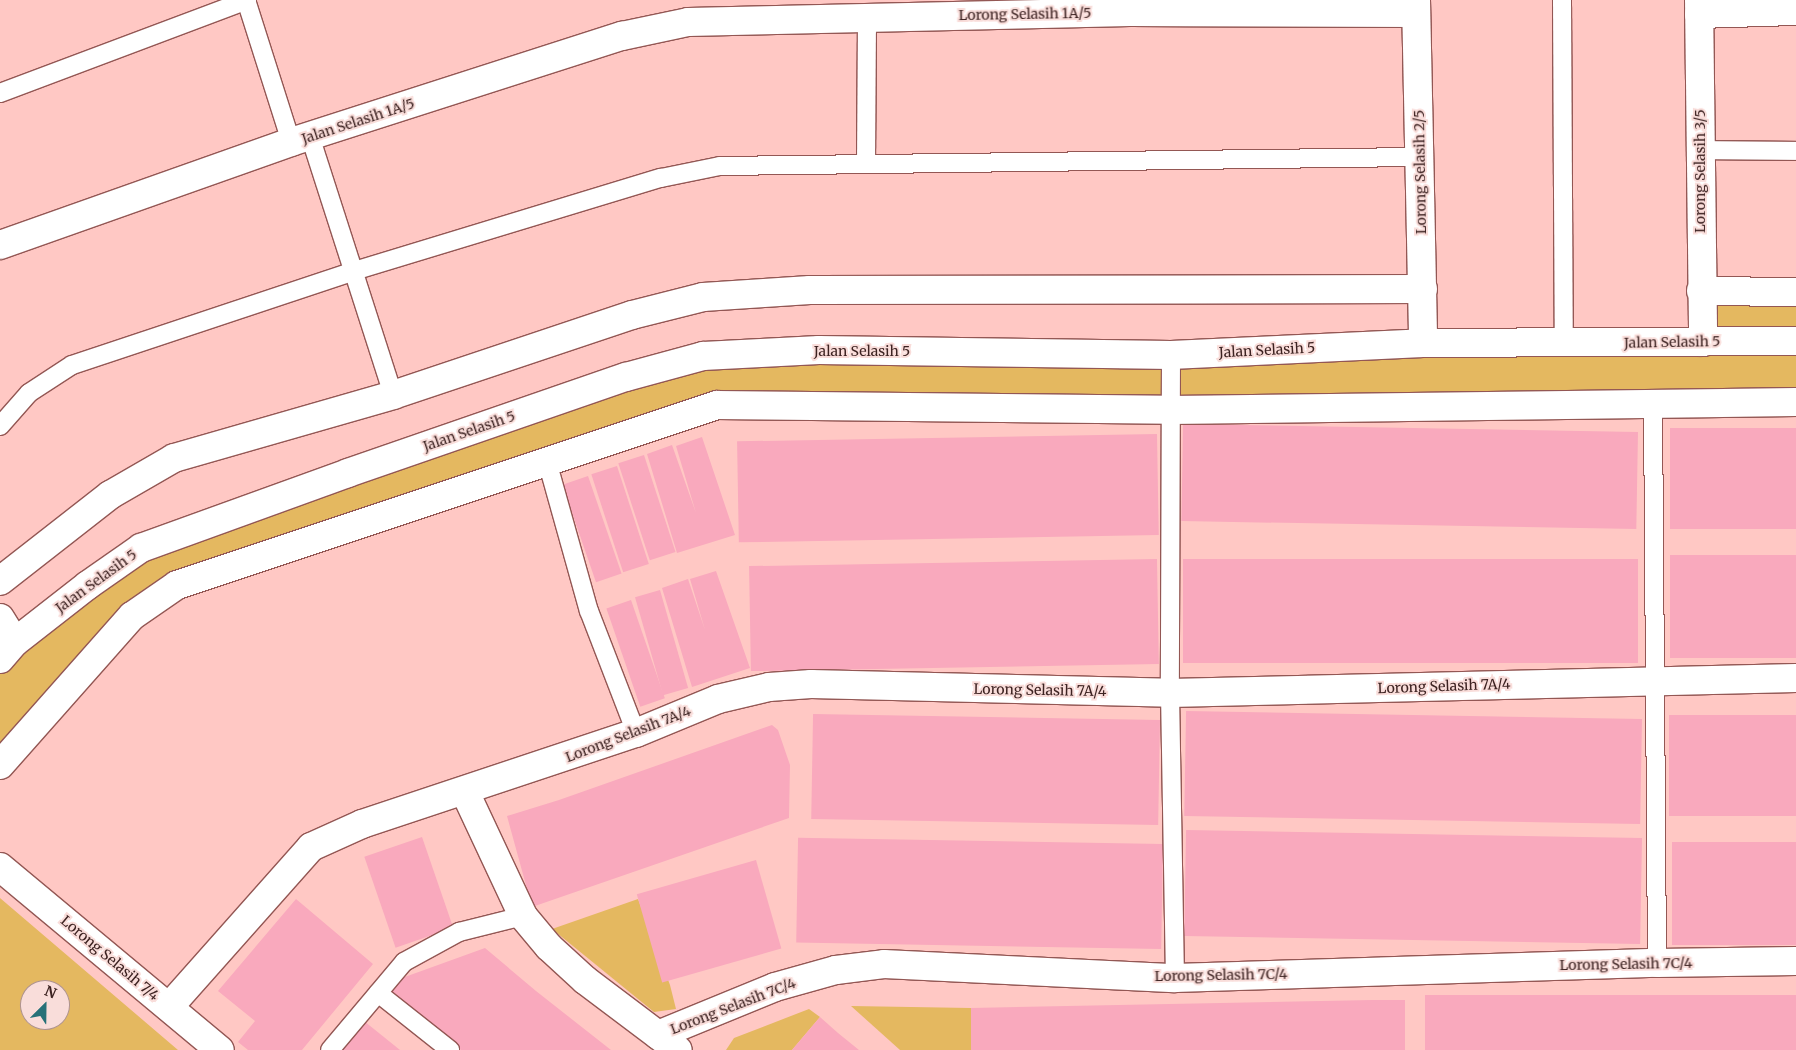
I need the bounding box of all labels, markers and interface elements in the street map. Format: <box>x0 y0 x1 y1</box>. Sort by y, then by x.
street label: Lorong Selasih 1A/5 <box>958 4 1092 24</box>
street label: Jalan Selasih 1A/5 <box>299 95 417 147</box>
street label: Lorong Selasih 3/5 <box>1692 109 1708 233</box>
street label: Lorong Selasih 2/5 <box>1411 110 1429 234</box>
street label: Jalan Selasih 5 <box>1624 333 1720 351</box>
street label: Jalan Selasih 5 <box>1218 339 1316 361</box>
street label: Jalan Selasih 5 <box>814 343 910 359</box>
street label: Jalan Selasih 5 <box>421 407 517 455</box>
street label: Jalan Selasih 5 <box>52 546 140 616</box>
street label: Lorong Selasih 7A/4 <box>1377 675 1511 697</box>
street label: Lorong Selasih 7A/4 <box>973 680 1107 700</box>
street label: Lorong Selasih 7A/4 <box>563 702 693 766</box>
street label: Lorong Selasih 7/4 <box>58 912 162 1004</box>
street label: Lorong Selasih 7C/4 <box>1559 954 1693 974</box>
street label: Lorong Selasih 7C/4 <box>1154 965 1288 985</box>
street label: Lorong Selasih 7C/4 <box>668 974 798 1038</box>
north arrow <box>20 980 70 1030</box>
text: N <box>42 982 59 1003</box>

